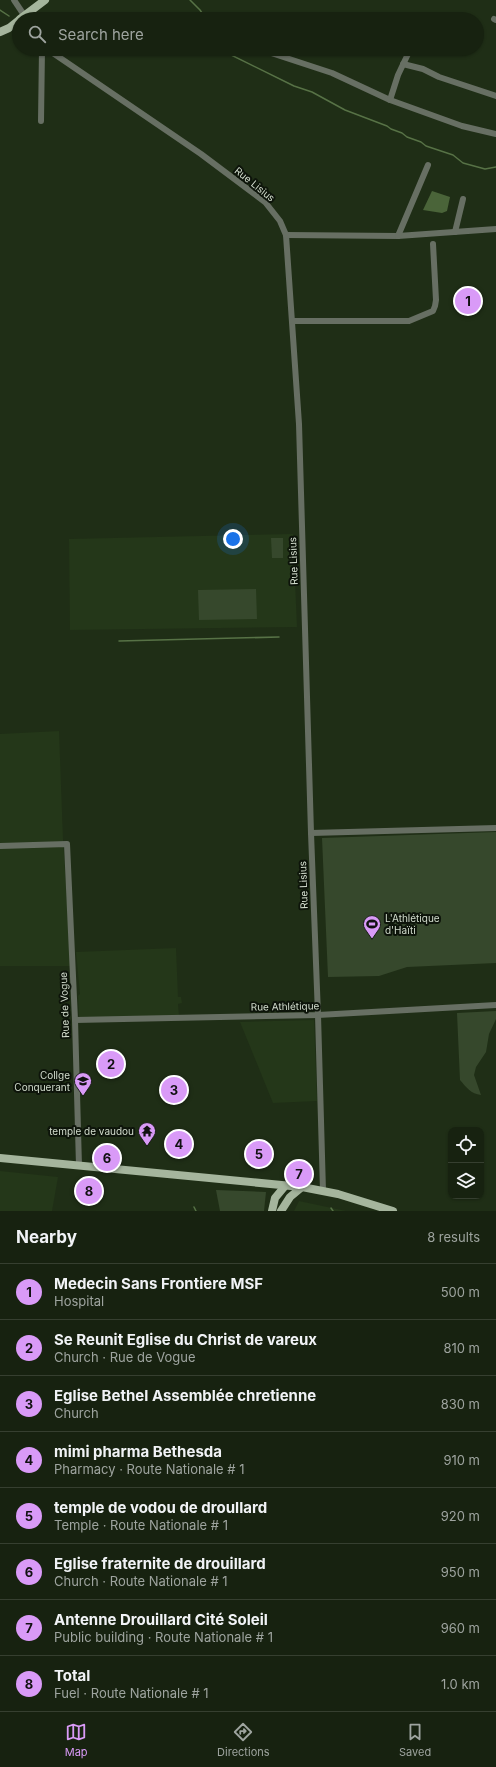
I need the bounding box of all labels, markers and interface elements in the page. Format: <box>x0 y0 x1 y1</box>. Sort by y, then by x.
search box <box>12 12 484 56</box>
icon: search <box>26 23 48 45</box>
text: Search here <box>58 25 144 44</box>
street label: Rue Lisius <box>233 164 277 204</box>
pin: 1 <box>455 286 481 316</box>
your location <box>223 529 243 549</box>
street label: Rue Lisius <box>286 537 300 585</box>
street label: Rue Lisius <box>296 861 310 909</box>
place label: L'Athlétique d'Haïti <box>385 912 440 936</box>
sports icon: L'Athlétique d'Haïti <box>362 914 382 939</box>
street label: Rue de Vogue <box>57 972 71 1038</box>
street label: Rue Athlétique <box>251 999 320 1013</box>
pin: 2 <box>98 1049 124 1079</box>
place label: Collge Conquerant <box>14 1069 71 1093</box>
school or university icon: Collge Conquerant <box>73 1071 93 1096</box>
pin: 3 <box>161 1075 187 1105</box>
temple icon: temple de vaudou <box>137 1121 157 1146</box>
place label: temple de vaudou <box>49 1125 134 1137</box>
map controls <box>448 1127 484 1199</box>
button: locate <box>448 1127 484 1163</box>
pin: 4 <box>166 1129 192 1159</box>
pin: 5 <box>246 1139 272 1169</box>
pin: 6 <box>94 1143 120 1173</box>
pin: 7 <box>286 1159 312 1189</box>
button: layers <box>448 1163 484 1199</box>
pin: 8 <box>76 1176 102 1206</box>
text: Nearby <box>16 1227 77 1247</box>
text: 8 results <box>427 1229 480 1245</box>
text: Medecin Sans Frontiere MSF <box>54 1274 263 1293</box>
text: 1 <box>26 1284 32 1300</box>
text: 500 m <box>441 1284 480 1300</box>
text: Hospital <box>54 1293 104 1309</box>
text: Se Reunit Eglise du Christ de vareux <box>54 1330 317 1349</box>
text: 2 <box>25 1340 33 1356</box>
text: 810 m <box>443 1340 480 1356</box>
text: Church · Rue de Vogue <box>54 1349 196 1365</box>
text: Eglise Bethel Assemblée chretienne <box>54 1386 316 1405</box>
text: 3 <box>25 1396 33 1412</box>
text: 830 m <box>441 1396 480 1412</box>
text: Church <box>54 1405 99 1421</box>
text: mimi pharma Bethesda <box>54 1442 222 1461</box>
text: 4 <box>25 1452 33 1468</box>
text: 910 m <box>443 1452 480 1468</box>
text: Pharmacy · Route Nationale # 1 <box>54 1461 244 1477</box>
text: temple de vodou de droullard <box>54 1498 267 1517</box>
text: 5 <box>25 1508 33 1524</box>
text: 920 m <box>441 1508 480 1524</box>
text: Temple · Route Nationale # 1 <box>54 1517 228 1533</box>
text: Eglise fraternite de drouillard <box>54 1554 266 1573</box>
text: 6 <box>25 1564 33 1580</box>
text: 950 m <box>441 1564 480 1580</box>
text: Church · Route Nationale # 1 <box>54 1573 228 1589</box>
text: Antenne Drouillard Cité Soleil <box>54 1610 268 1629</box>
text: 7 <box>25 1620 33 1636</box>
text: 960 m <box>441 1620 480 1636</box>
text: Public building · Route Nationale # 1 <box>54 1629 273 1645</box>
text: Total <box>54 1666 90 1685</box>
text: 8 <box>25 1676 33 1692</box>
text: 1.0 km <box>441 1676 480 1692</box>
text: Fuel · Route Nationale # 1 <box>54 1685 209 1701</box>
tab: Map <box>65 1721 88 1759</box>
tab: Directions <box>217 1721 270 1759</box>
tab: Saved <box>399 1721 431 1759</box>

